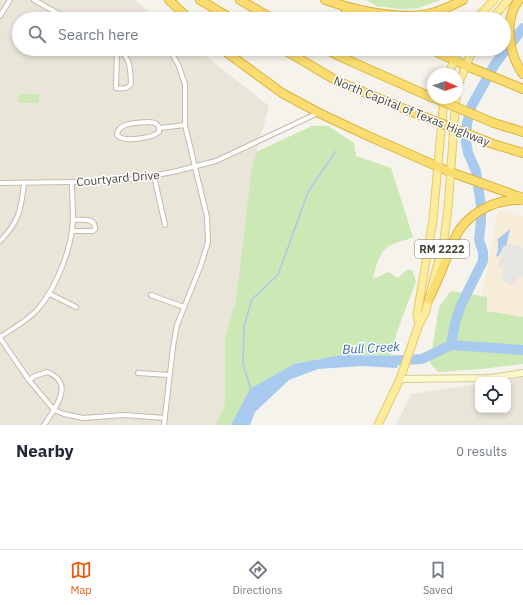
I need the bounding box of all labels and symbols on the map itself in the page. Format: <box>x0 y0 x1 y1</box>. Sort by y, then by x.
north arrow <box>427 68 463 104</box>
street label: North Capital of Texas Highway <box>332 73 492 149</box>
street label: Courtyard Drive <box>76 167 161 189</box>
road number: RM 2222 <box>415 240 469 258</box>
water label: Bull Creek <box>342 338 401 358</box>

